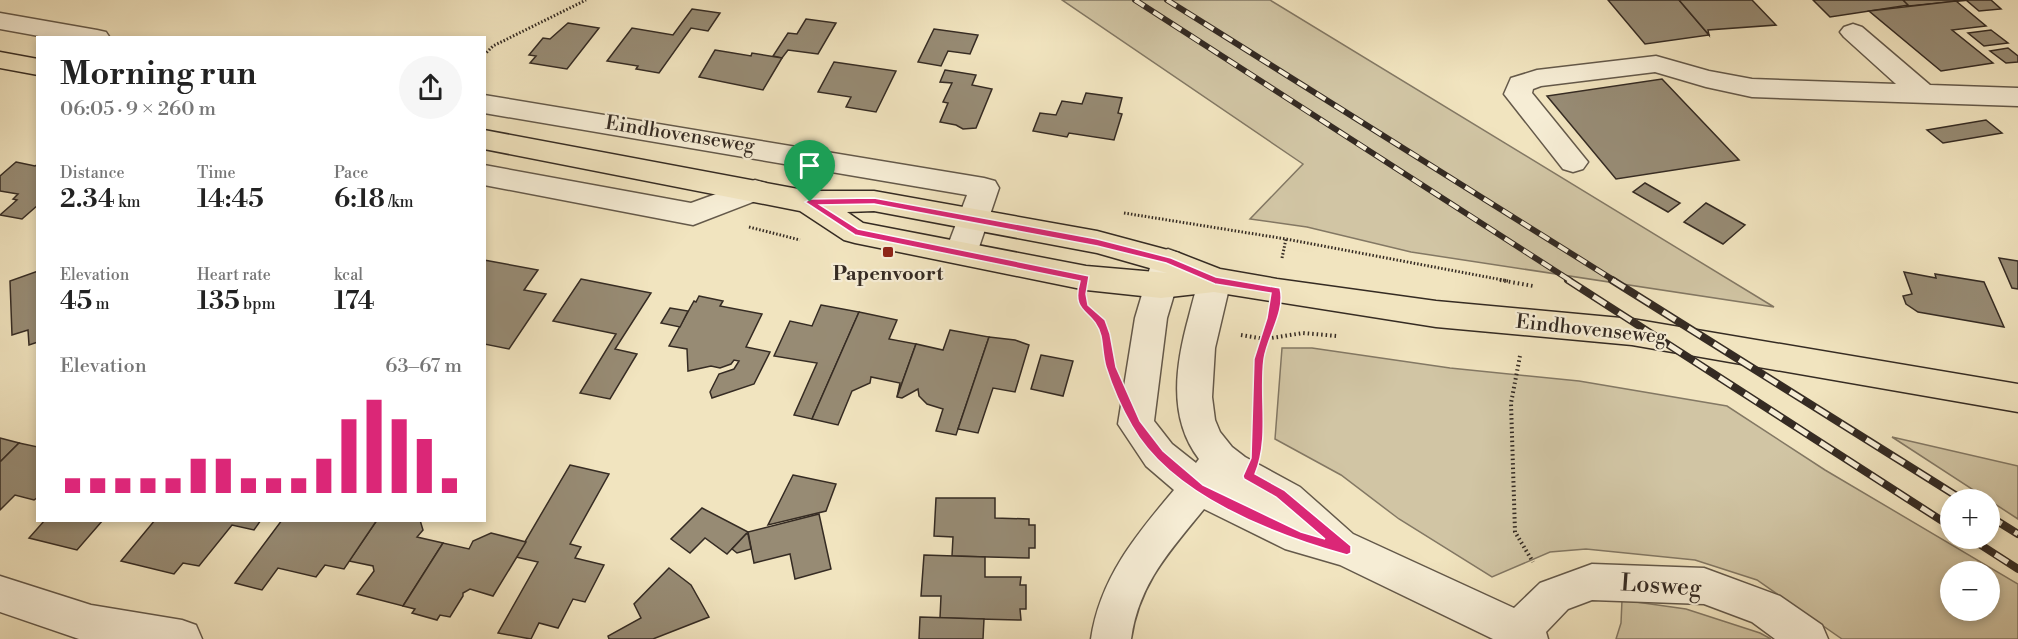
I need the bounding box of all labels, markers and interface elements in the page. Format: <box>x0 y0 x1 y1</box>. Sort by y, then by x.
text: Morning run <box>60 54 257 95</box>
button: share <box>399 56 462 119</box>
text: 06:05 · 9 × 260 m <box>60 97 216 122</box>
street label: Eindhovenseweg <box>603 111 757 159</box>
pin <box>784 140 835 202</box>
icon: arrive <box>793 149 826 182</box>
text: Distance <box>60 163 125 183</box>
text: Time <box>197 163 236 183</box>
text: Pace <box>334 163 368 183</box>
text: 2.34 <box>60 183 115 215</box>
text: 14:45 <box>197 183 264 215</box>
text: 6:18 <box>334 183 385 215</box>
text: km <box>115 192 141 212</box>
text: /km <box>385 192 414 212</box>
marker: Papenvoort <box>881 245 895 259</box>
place label: Papenvoort <box>833 262 944 287</box>
text: Elevation <box>60 265 129 285</box>
text: Heart rate <box>197 265 271 285</box>
text: kcal <box>334 265 363 285</box>
text: 45 <box>60 285 92 317</box>
text: 135 <box>197 285 240 317</box>
text: 174 <box>334 285 374 317</box>
text: m <box>92 294 110 314</box>
text: bpm <box>240 294 275 314</box>
street label: Eindhovenseweg <box>1515 310 1668 350</box>
text: Elevation <box>60 354 147 379</box>
text: 63–67 m <box>385 354 462 379</box>
map controls <box>1940 489 2000 621</box>
button: + <box>1940 489 2000 549</box>
button: − <box>1940 561 2000 621</box>
street label: Losweg <box>1619 568 1703 604</box>

